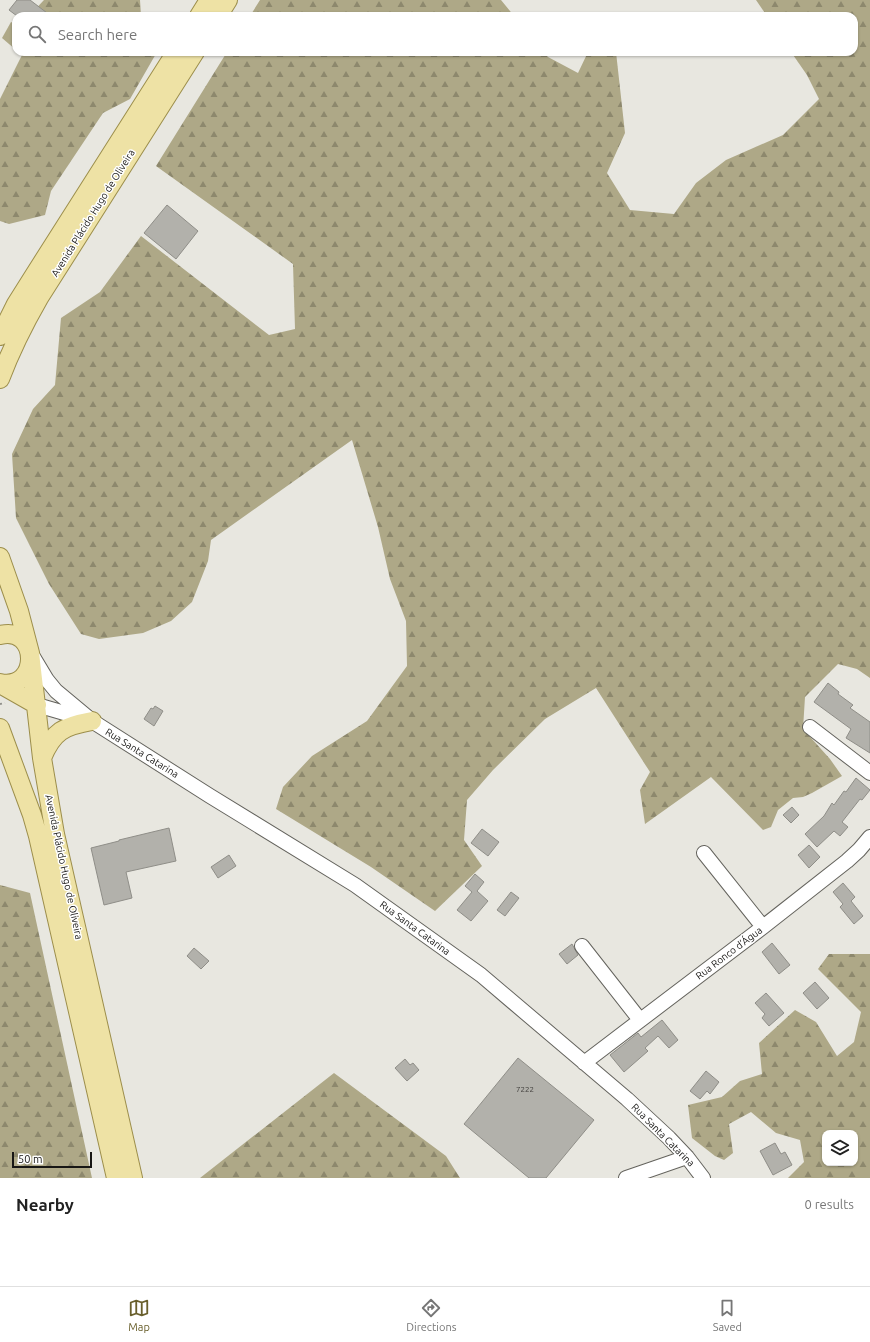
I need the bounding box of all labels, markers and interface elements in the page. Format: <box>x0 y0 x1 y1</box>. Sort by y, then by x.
search box <box>12 12 858 56</box>
icon: search <box>26 23 48 45</box>
text: Search here <box>58 26 137 43</box>
street label: Avenida Plácido Hugo de Oliveira <box>49 147 137 279</box>
street label: Rua Santa Catarina <box>103 726 181 780</box>
street label: Avenida Plácido Hugo de Oliveira <box>43 794 85 940</box>
street label: Rua Santa Catarina <box>378 899 452 957</box>
street label: Rua Ronco d’Água <box>693 924 764 982</box>
house number: 7222 <box>516 1085 534 1094</box>
street label: Rua Santa Catarina <box>629 1101 697 1169</box>
map controls <box>822 1130 858 1166</box>
button: layers <box>822 1130 858 1166</box>
scale bar <box>12 1150 92 1169</box>
text: 50 m <box>18 1153 42 1165</box>
text: Nearby <box>16 1195 74 1214</box>
text: 0 results <box>804 1197 854 1211</box>
tab: Map <box>128 1297 150 1333</box>
tab: Directions <box>406 1297 456 1333</box>
tab: Saved <box>713 1297 742 1333</box>

